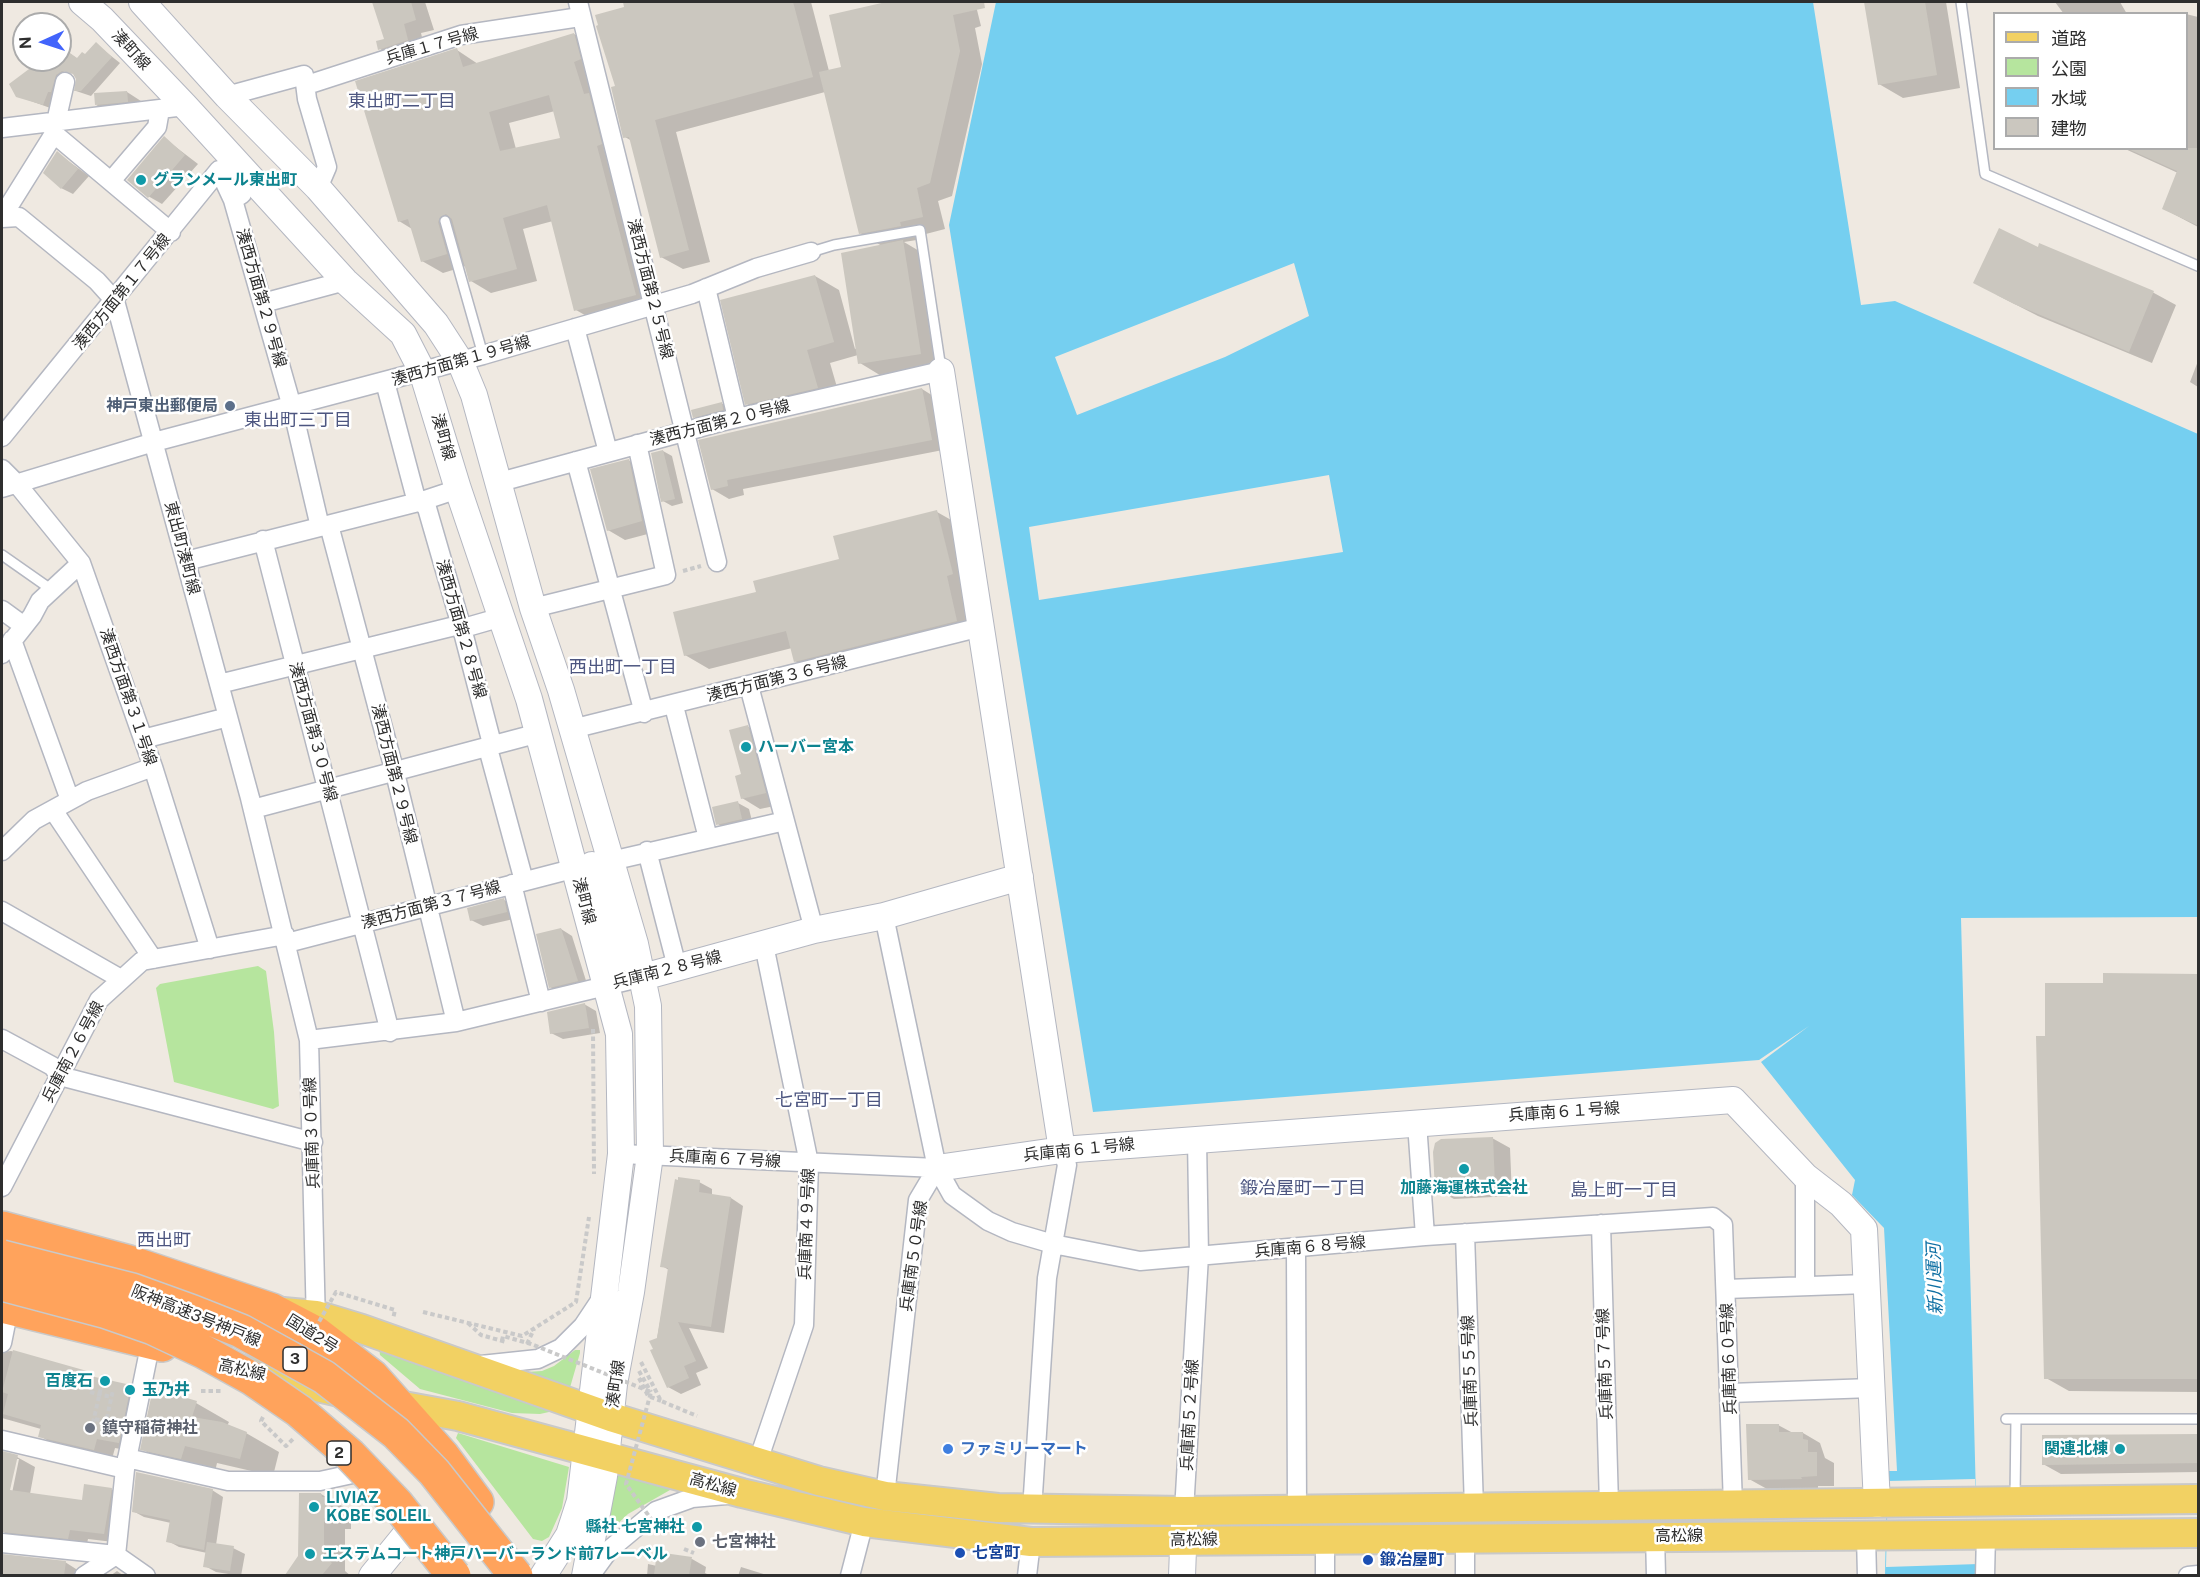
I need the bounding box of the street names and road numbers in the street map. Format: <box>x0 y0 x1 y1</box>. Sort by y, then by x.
street label: 兵庫１７号線 <box>383 24 481 68</box>
street label: 湊町線 <box>108 26 154 74</box>
street label: 湊西方面第２５号線 <box>623 217 677 361</box>
street label: 湊西方面第２９号線 <box>232 226 290 370</box>
street label: 湊西方面第１７号線 <box>69 230 175 354</box>
street label: 湊西方面第１９号線 <box>389 332 533 390</box>
street label: 湊西方面第２０号線 <box>648 396 792 450</box>
street label: 湊町線 <box>427 411 459 463</box>
street label: 東出町湊町線 <box>160 499 204 597</box>
street label: 湊西方面第２８号線 <box>432 557 490 701</box>
street label: 湊西方面第３１号線 <box>95 626 161 768</box>
street label: 湊西方面第３６号線 <box>705 652 849 706</box>
street label: 湊西方面第３０号線 <box>285 660 341 804</box>
street label: 湊西方面第２９号線 <box>367 702 421 846</box>
street label: 湊町線 <box>569 875 599 927</box>
street label: 湊西方面第３７号線 <box>359 877 503 933</box>
street label: 兵庫南２８号線 <box>610 947 724 993</box>
street label: 兵庫南２６号線 <box>38 998 108 1106</box>
street label: 兵庫南３０号線 <box>300 1077 324 1189</box>
street label: 兵庫南６１号線 <box>1507 1099 1621 1125</box>
street label: 兵庫南６１号線 <box>1022 1135 1136 1165</box>
street label: 兵庫南６７号線 <box>669 1146 781 1172</box>
street label: 兵庫南４９号線 <box>795 1168 819 1280</box>
street label: 兵庫南５０号線 <box>897 1199 931 1313</box>
street label: 兵庫南６８号線 <box>1253 1233 1367 1261</box>
street label: 阪神高速3号神戸線 <box>128 1281 264 1351</box>
street label: 兵庫南６０号線 <box>1717 1303 1741 1415</box>
street label: 兵庫南５７号線 <box>1593 1308 1617 1420</box>
street label: 国道2号 <box>283 1311 341 1357</box>
street label: 兵庫南５５号線 <box>1458 1315 1482 1427</box>
road number: 3 <box>283 1347 307 1371</box>
street label: 高松線 <box>216 1355 268 1385</box>
street label: 湊町線 <box>603 1359 629 1409</box>
street label: 兵庫南５２号線 <box>1177 1359 1203 1471</box>
road number: 2 <box>327 1441 351 1465</box>
street label: 高松線 <box>687 1469 739 1501</box>
street label: 高松線 <box>1655 1526 1703 1546</box>
street label: 高松線 <box>1170 1530 1218 1550</box>

